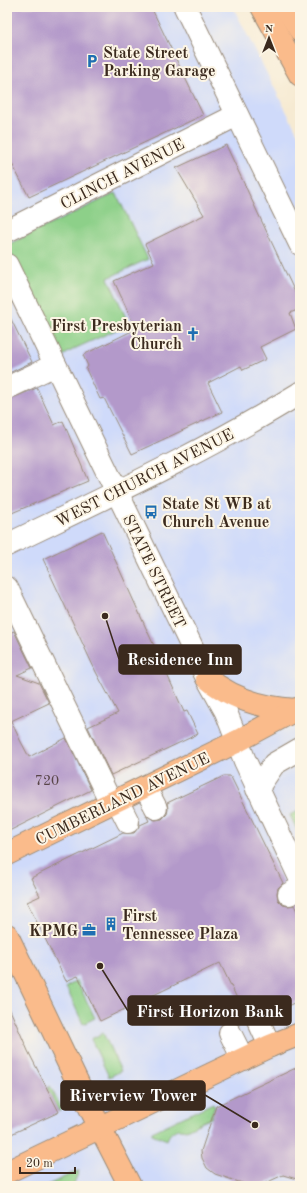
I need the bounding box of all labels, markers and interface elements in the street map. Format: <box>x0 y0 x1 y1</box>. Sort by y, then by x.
north arrow <box>249 18 289 58</box>
text: N <box>265 24 274 35</box>
place label: State Street Parking Garage <box>103 46 216 80</box>
parking icon: State Street Parking Garage <box>84 53 100 69</box>
street label: CLINCH AVENUE <box>58 137 187 213</box>
place label: First Presbyterian Church <box>51 319 182 353</box>
church icon: First Presbyterian Church <box>185 326 201 342</box>
street label: WEST CHURCH AVENUE <box>53 427 237 531</box>
place label: State St WB at Church Avenue <box>162 497 271 531</box>
bus stop icon: State St WB at Church Avenue <box>143 504 159 520</box>
street label: STATE STREET <box>119 513 188 631</box>
callout: Residence Inn <box>119 645 241 674</box>
text: Residence Inn <box>127 652 233 669</box>
street label: CUMBERLAND AVENUE <box>33 751 212 849</box>
house number: 720 <box>35 774 59 788</box>
place label: First Tennessee Plaza <box>122 909 238 943</box>
building icon: First Tennessee Plaza <box>103 916 119 932</box>
office icon: KPMG <box>81 922 97 938</box>
place label: KPMG <box>29 924 78 940</box>
callout: First Horizon Bank <box>128 996 291 1025</box>
text: First Horizon Bank <box>136 1004 284 1021</box>
callout: Riverview Tower <box>61 1081 205 1110</box>
text: Riverview Tower <box>69 1088 197 1105</box>
scale bar <box>20 1149 75 1175</box>
text: 20 m <box>26 1158 53 1170</box>

